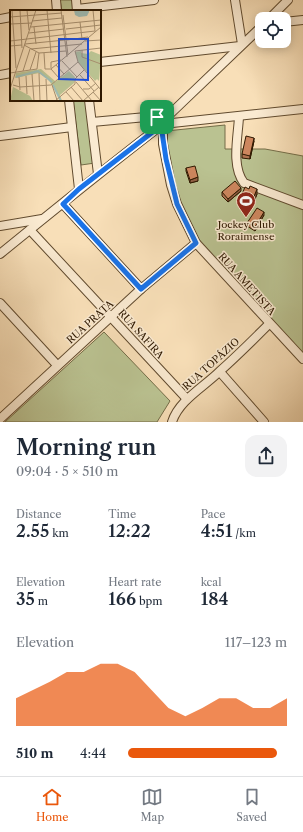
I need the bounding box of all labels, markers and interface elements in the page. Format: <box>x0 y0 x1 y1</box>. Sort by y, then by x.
inset map <box>10 10 101 101</box>
map controls <box>255 12 291 48</box>
button: locate <box>255 12 291 48</box>
pin <box>140 100 174 134</box>
icon: arrive <box>146 106 168 128</box>
sports icon: Jockey Club Roraimense <box>235 190 257 218</box>
place label: Jockey Club Roraimense <box>216 218 275 243</box>
street label: RUA AMETISTA <box>216 250 279 318</box>
street label: RUA PRATA <box>64 297 117 347</box>
street label: RUA SAFIRA <box>115 306 167 362</box>
street label: RUA TOPÁZIO <box>180 335 242 393</box>
text: Morning run <box>16 434 156 461</box>
button: share <box>245 435 287 477</box>
text: 09:04 · 5 × 510 m <box>16 463 118 479</box>
text: Distance <box>16 507 62 521</box>
text: Time <box>108 507 136 521</box>
text: Pace <box>201 507 226 521</box>
text: 2.55 <box>16 521 49 541</box>
text: 12:22 <box>108 521 151 541</box>
text: 4:51 <box>201 521 232 541</box>
text: km <box>49 526 69 540</box>
text: /km <box>232 526 256 540</box>
text: Elevation <box>16 575 65 589</box>
text: Heart rate <box>108 575 161 589</box>
text: kcal <box>201 575 221 589</box>
text: 35 <box>16 589 35 609</box>
text: 166 <box>108 589 136 609</box>
text: 184 <box>201 589 228 609</box>
text: m <box>35 594 48 608</box>
text: bpm <box>136 594 163 608</box>
text: Elevation <box>16 634 74 650</box>
text: 117–123 m <box>225 634 287 650</box>
text: 510 m <box>16 745 53 761</box>
text: 4:44 <box>80 745 106 761</box>
tab: Home <box>36 786 68 824</box>
tab: Map <box>141 786 164 824</box>
tab: Saved <box>236 786 267 824</box>

